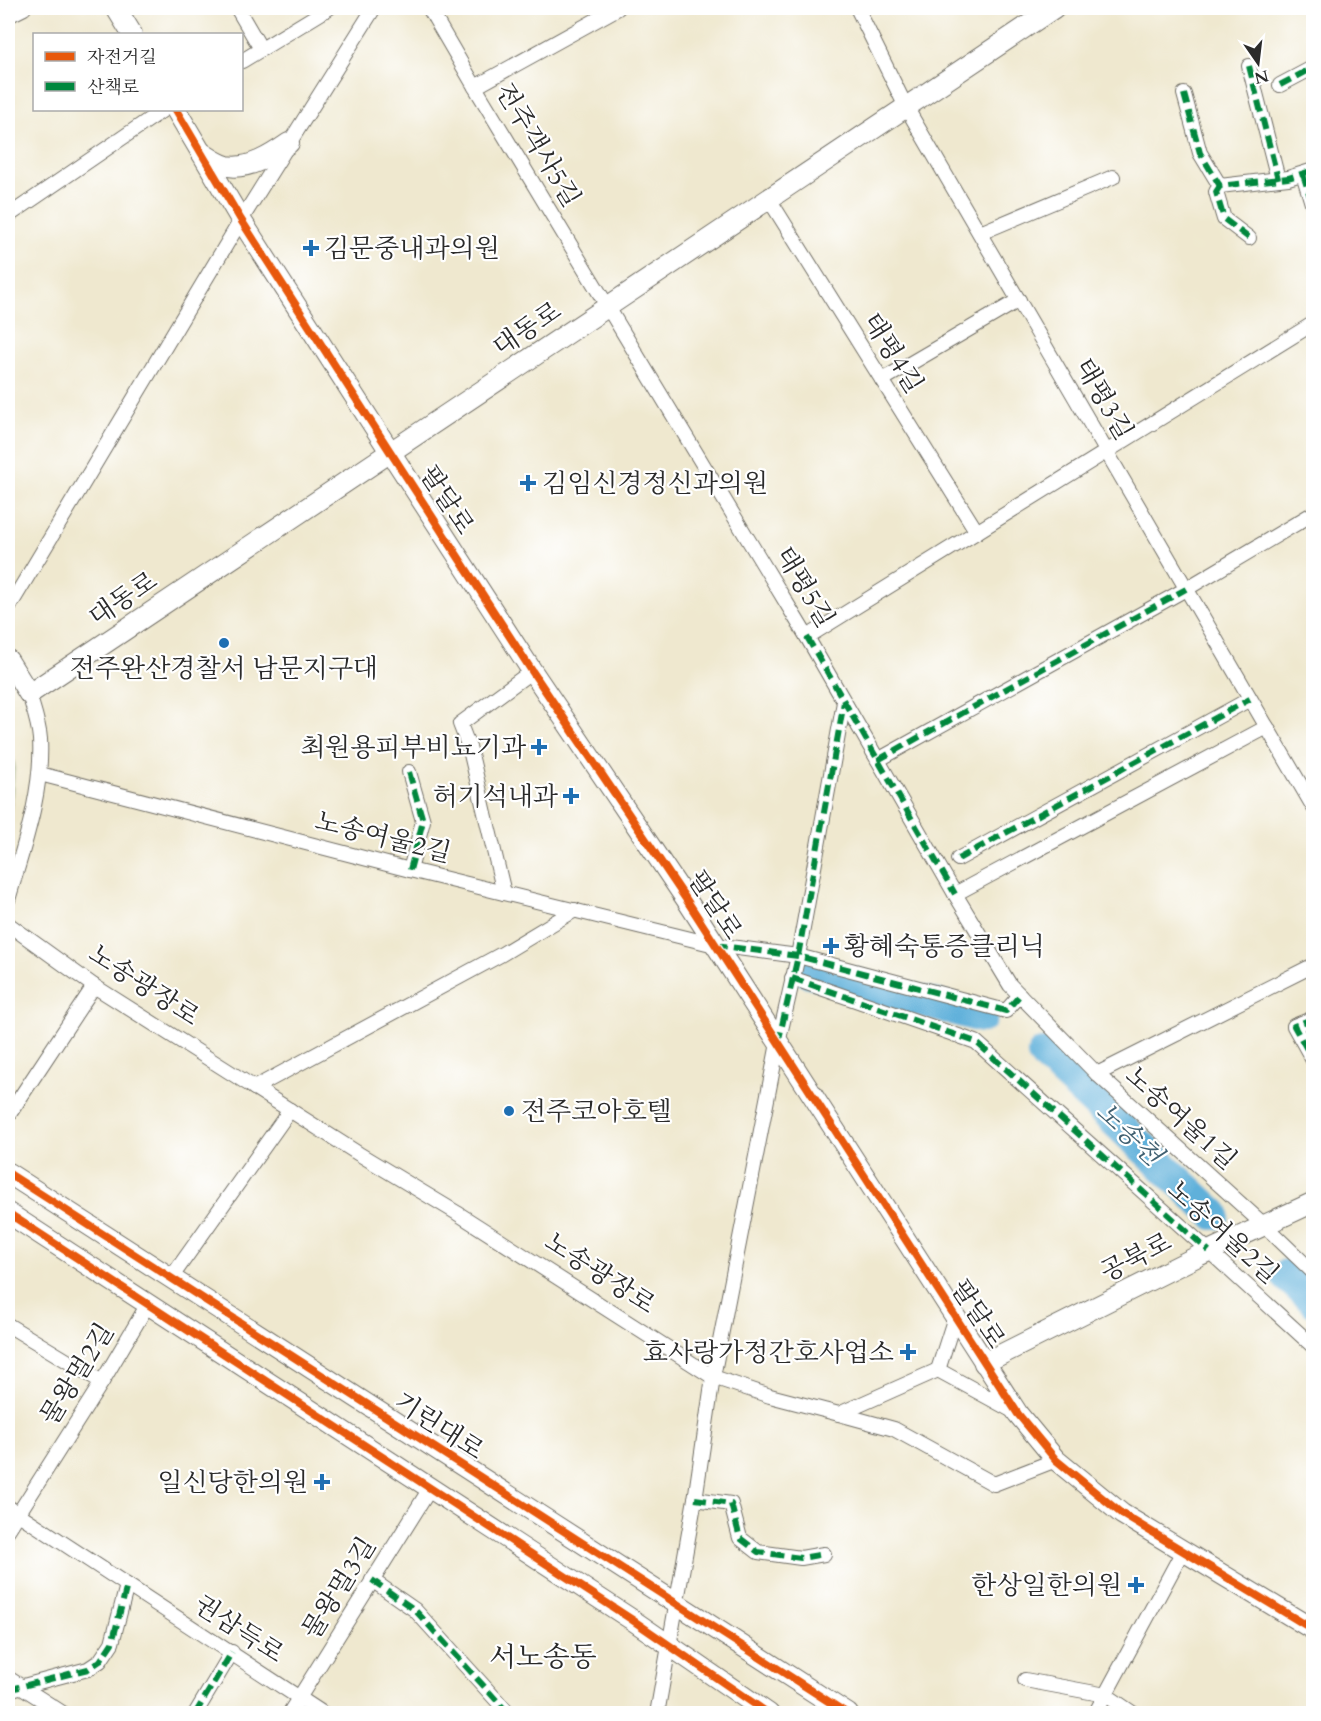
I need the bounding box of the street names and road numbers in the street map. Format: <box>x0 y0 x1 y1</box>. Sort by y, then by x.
street label: 전주객사5길 <box>487 76 589 214</box>
street label: 대동로 <box>486 293 568 365</box>
street label: 태평4길 <box>855 306 931 400</box>
street label: 태평3길 <box>1067 352 1141 446</box>
street label: 팔달로 <box>412 459 482 541</box>
street label: 태평5길 <box>767 540 843 634</box>
street label: 대동로 <box>82 563 164 635</box>
street label: 노송여울2길 <box>311 803 455 871</box>
street label: 팔달로 <box>680 864 750 946</box>
street label: 노송광장로 <box>82 936 206 1034</box>
street label: 노송여울1길 <box>1118 1059 1244 1177</box>
street label: 노송여울2길 <box>1160 1173 1286 1291</box>
street label: 노송광장로 <box>538 1224 662 1322</box>
street label: 공북로 <box>1094 1224 1178 1290</box>
street label: 팔달로 <box>943 1273 1013 1355</box>
street label: 물왕멀2길 <box>32 1316 122 1432</box>
street label: 기린대로 <box>387 1384 491 1468</box>
street label: 물왕멀3길 <box>294 1530 384 1646</box>
street label: 권삼득로 <box>187 1587 291 1671</box>

